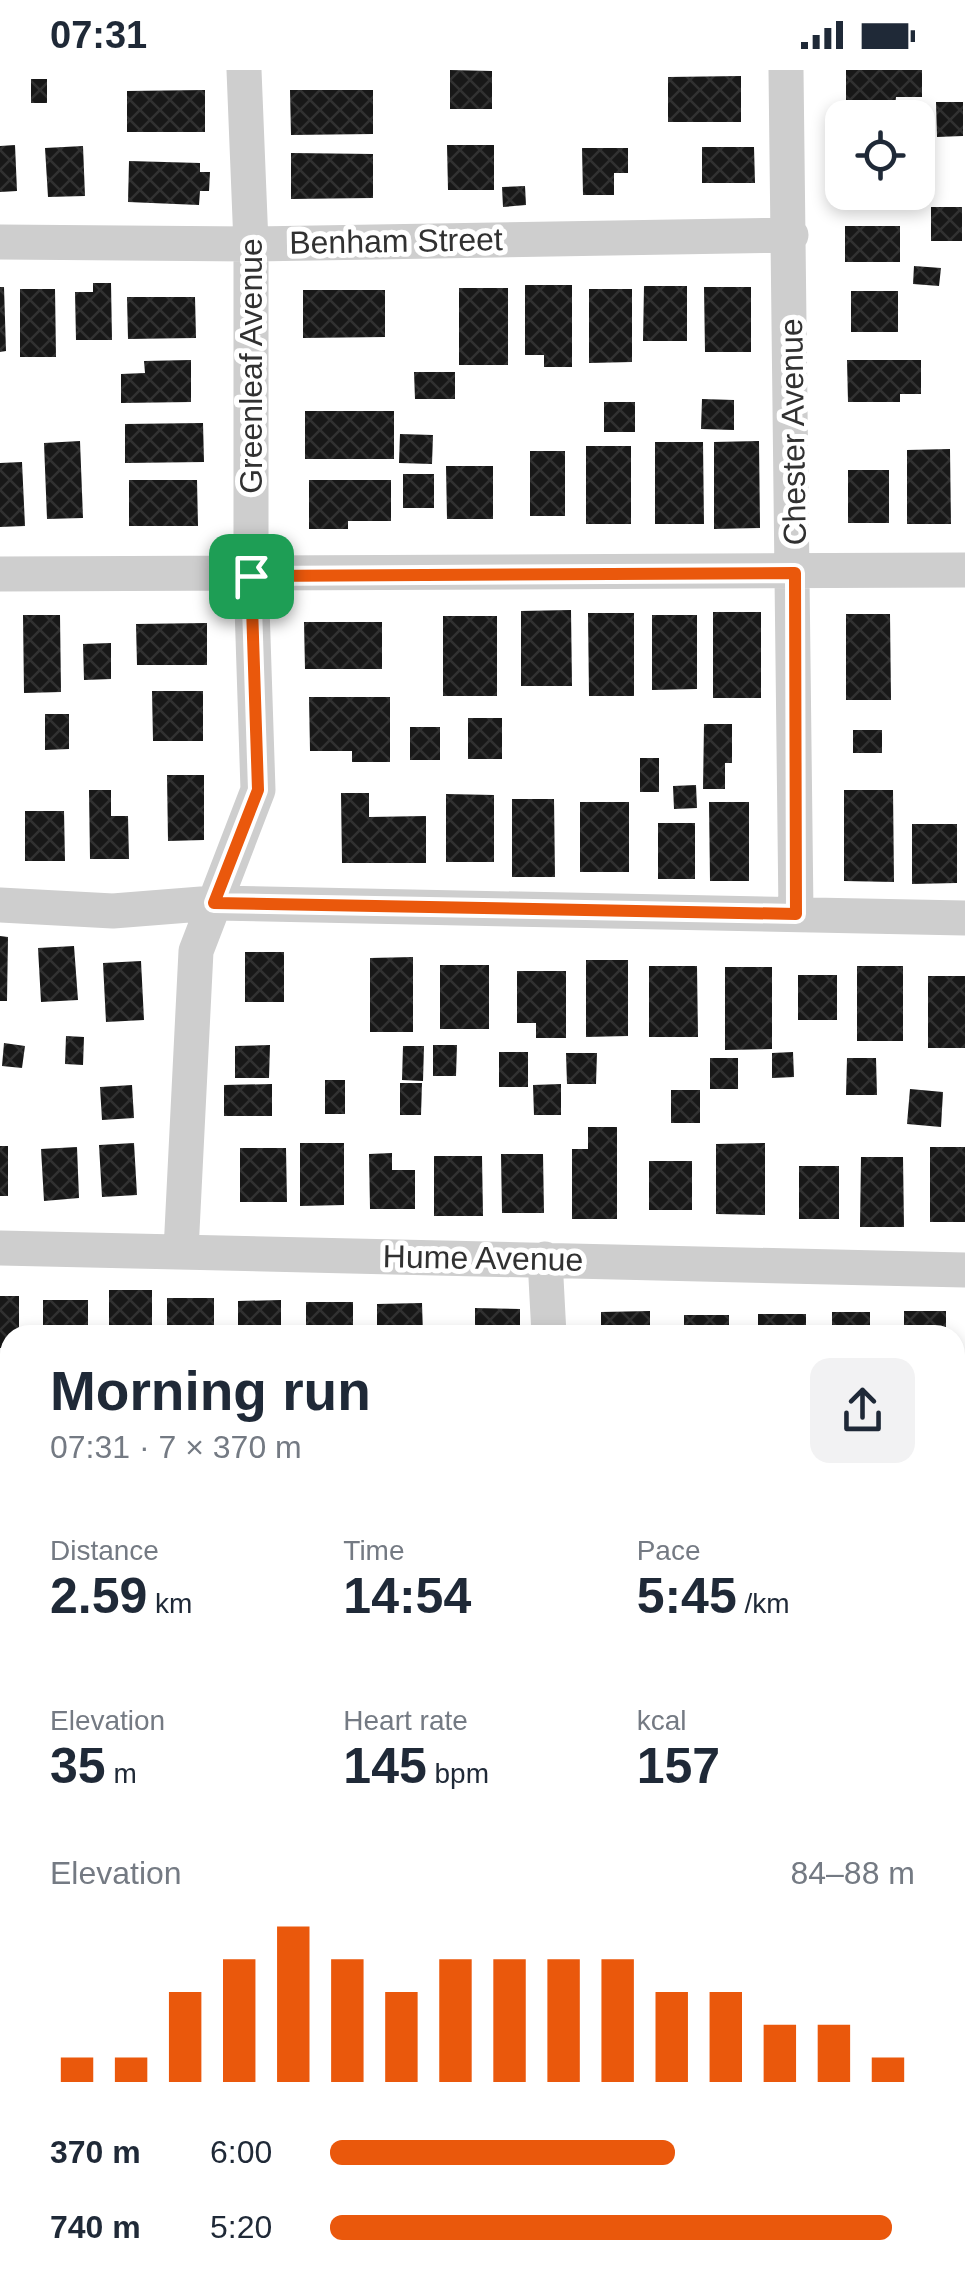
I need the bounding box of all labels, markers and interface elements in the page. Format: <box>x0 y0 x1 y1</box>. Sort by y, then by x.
text: 07:31 <box>50 14 147 56</box>
map controls <box>825 100 935 210</box>
button: locate <box>825 100 935 210</box>
street label: Benham Street <box>289 221 503 261</box>
street label: Greenleaf Avenue <box>233 238 269 494</box>
street label: Chester Avenue <box>773 318 813 546</box>
pin <box>209 534 294 619</box>
icon: arrive <box>224 549 279 604</box>
street label: Hume Avenue <box>382 1238 584 1278</box>
button: share <box>810 1358 915 1463</box>
text: Morning run <box>50 1360 371 1422</box>
text: 07:31 · 7 × 370 m <box>50 1429 302 1465</box>
text: Distance <box>50 1535 159 1566</box>
text: Time <box>343 1535 405 1566</box>
text: Pace <box>637 1535 700 1566</box>
text: 2.59 <box>50 1568 147 1624</box>
text: 14:54 <box>343 1568 471 1624</box>
text: 5:45 <box>637 1568 737 1624</box>
text: km <box>147 1588 192 1619</box>
text: /km <box>737 1588 790 1619</box>
text: Elevation <box>50 1705 165 1736</box>
text: Heart rate <box>343 1705 468 1736</box>
text: kcal <box>637 1705 686 1736</box>
text: 35 <box>50 1738 106 1794</box>
text: 145 <box>343 1738 427 1794</box>
text: 157 <box>637 1738 720 1794</box>
text: m <box>106 1758 137 1789</box>
text: bpm <box>427 1758 489 1789</box>
text: Elevation <box>50 1855 182 1891</box>
text: 84–88 m <box>790 1855 915 1891</box>
text: 370 m <box>50 2134 141 2170</box>
text: 6:00 <box>210 2134 272 2170</box>
text: 740 m <box>50 2209 141 2245</box>
text: 5:20 <box>210 2209 272 2245</box>

